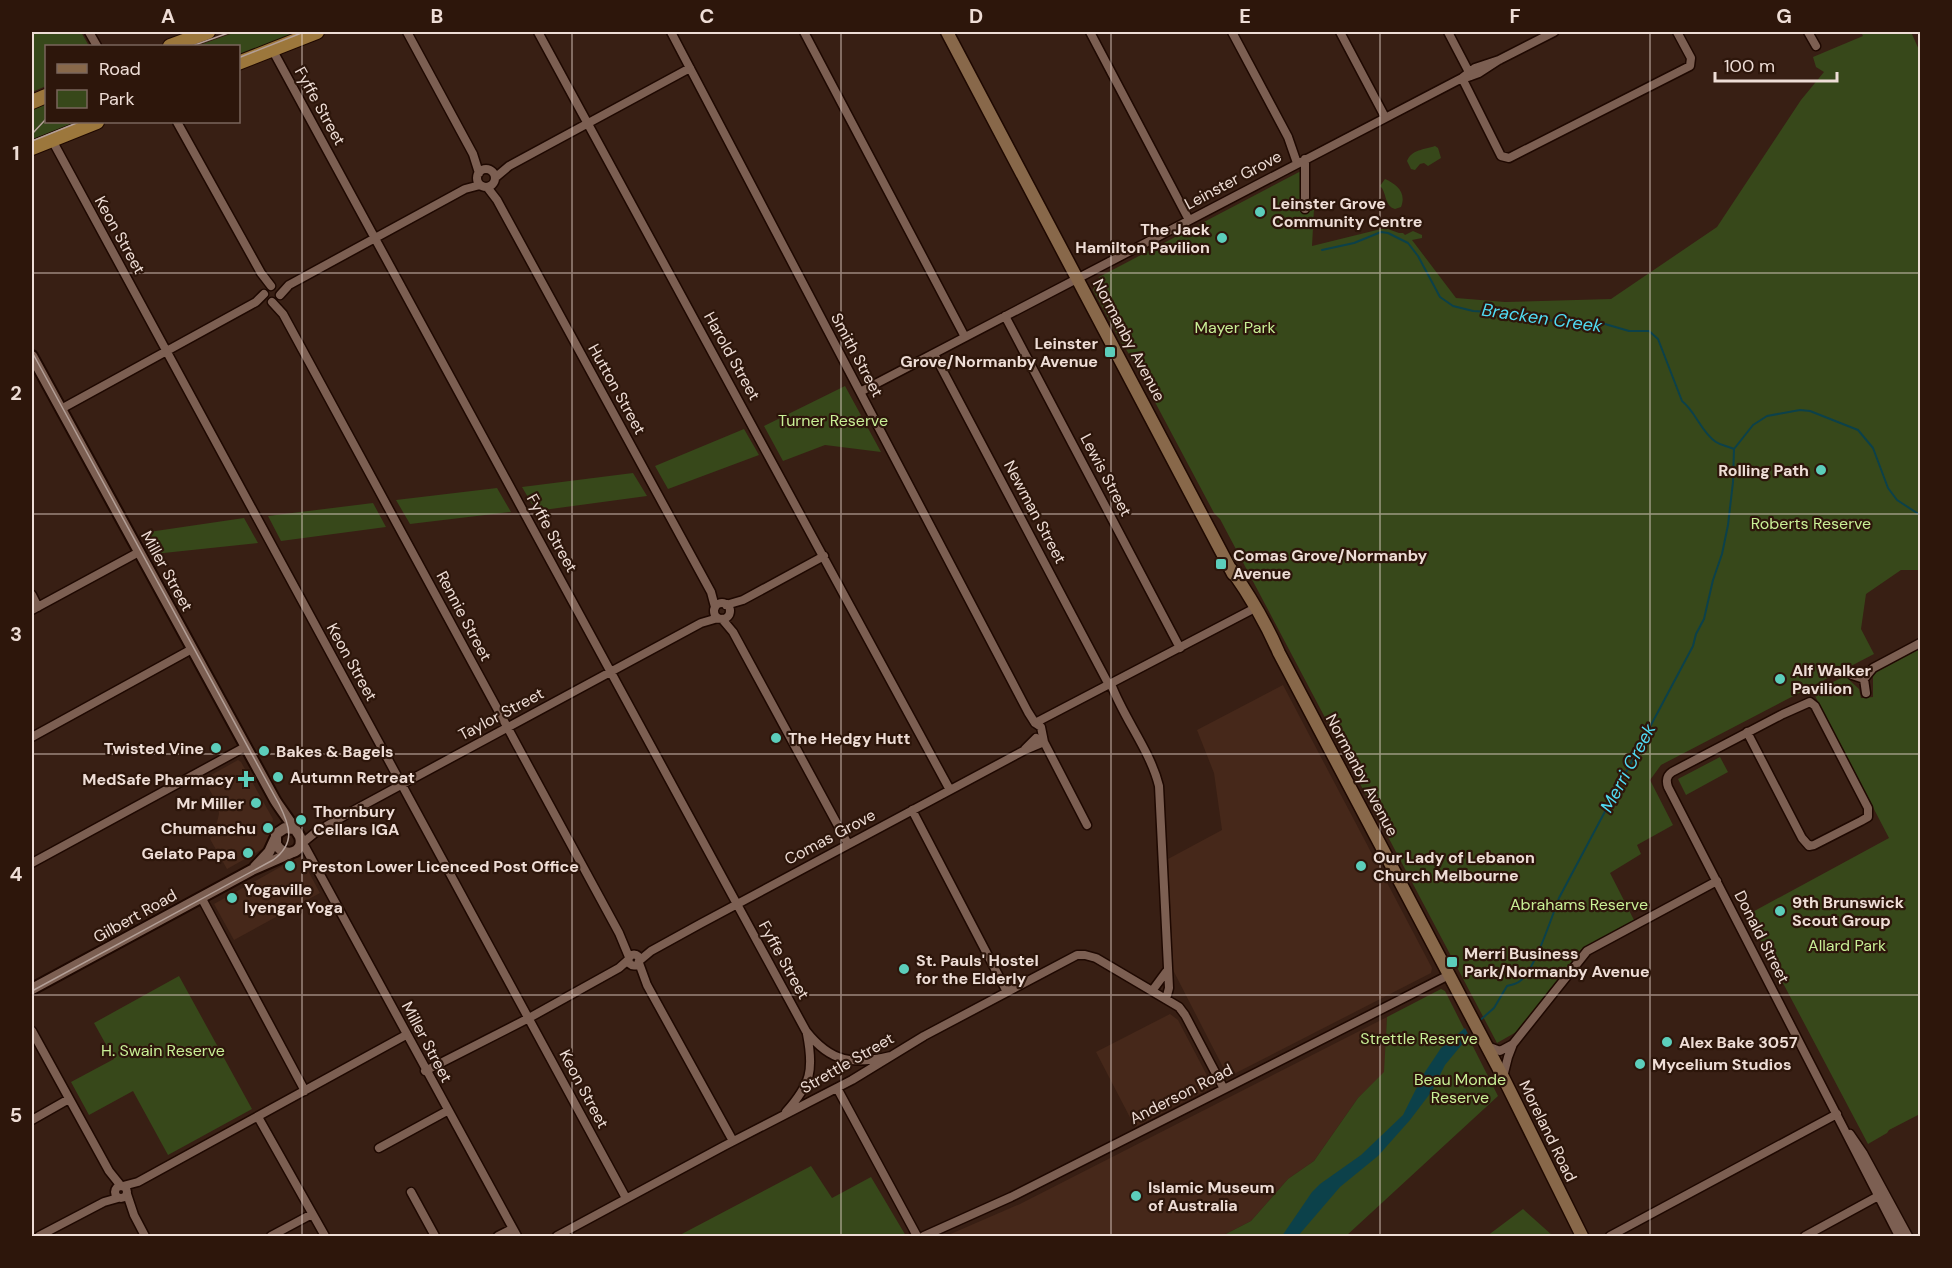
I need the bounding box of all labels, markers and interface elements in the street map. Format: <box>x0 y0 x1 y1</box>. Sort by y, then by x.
text: A <box>161 3 175 29</box>
text: B <box>431 3 443 29</box>
text: C <box>700 3 714 29</box>
text: D <box>969 3 983 29</box>
text: E <box>1239 3 1251 29</box>
text: F <box>1509 3 1521 29</box>
text: G <box>1776 3 1792 29</box>
legend <box>45 45 240 123</box>
scale bar <box>1715 45 1836 83</box>
text: 100 m <box>1724 54 1775 78</box>
text: Road <box>99 57 141 81</box>
street label: Fyffe Street <box>290 63 350 149</box>
text: Park <box>99 87 135 111</box>
text: 1 <box>12 140 20 166</box>
street label: Leinster Grove <box>1181 146 1285 214</box>
street label: Keon Street <box>90 192 150 278</box>
place label: Leinster Grove Community Centre <box>1272 193 1422 232</box>
marker: Leinster Grove Community Centre <box>1253 205 1267 219</box>
place label: The Jack Hamilton Pavilion <box>1075 219 1211 258</box>
marker: The Jack Hamilton Pavilion <box>1215 231 1229 245</box>
street label: Normanby Avenue <box>1088 275 1170 405</box>
water label: Bracken Creek <box>1480 298 1605 338</box>
street label: Harold Street <box>699 308 765 404</box>
street label: Smith Street <box>826 309 888 401</box>
park label: Mayer Park <box>1195 317 1275 338</box>
place label: Leinster Grove/Normanby Avenue <box>900 333 1098 372</box>
street label: Hutton Street <box>583 340 651 438</box>
marker: Leinster Grove/Normanby Avenue <box>1103 345 1117 359</box>
text: 2 <box>10 380 22 406</box>
park label: Turner Reserve <box>778 410 888 431</box>
street label: Lewis Street <box>1075 430 1137 520</box>
street label: Newman Street <box>999 457 1071 567</box>
place label: Rolling Path <box>1718 460 1809 481</box>
marker: Rolling Path <box>1814 463 1828 477</box>
street label: Fyffe Street <box>522 490 582 576</box>
park label: Roberts Reserve <box>1751 513 1871 534</box>
street label: Miller Street <box>136 527 198 615</box>
place label: Comas Grove/Normanby Avenue <box>1233 545 1427 584</box>
marker: Comas Grove/Normanby Avenue <box>1214 557 1228 571</box>
street label: Rennie Street <box>431 567 497 665</box>
street label: Keon Street <box>322 619 382 705</box>
text: 3 <box>10 621 22 647</box>
place label: Alf Walker Pavilion <box>1792 660 1872 699</box>
marker: Alf Walker Pavilion <box>1773 672 1787 686</box>
street label: Taylor Street <box>455 683 547 745</box>
street label: Normanby Avenue <box>1321 710 1403 840</box>
water label: Merri Creek <box>1595 719 1662 817</box>
place label: The Hedgy Hutt <box>788 728 911 749</box>
marker: The Hedgy Hutt <box>769 731 783 745</box>
place label: Twisted Vine <box>104 738 204 759</box>
marker: Twisted Vine <box>209 741 223 755</box>
place label: Bakes & Bagels <box>276 741 394 762</box>
marker: Bakes & Bagels <box>257 744 271 758</box>
place label: Autumn Retreat <box>290 767 415 788</box>
place label: MedSafe Pharmacy <box>82 769 234 790</box>
marker: Autumn Retreat <box>271 770 285 784</box>
marker: MedSafe Pharmacy <box>239 772 253 786</box>
place label: Mr Miller <box>176 793 244 814</box>
marker: Mr Miller <box>249 796 263 810</box>
place label: Thornbury Cellars IGA <box>313 801 399 840</box>
street label: Comas Grove <box>781 804 879 870</box>
marker: Thornbury Cellars IGA <box>294 813 308 827</box>
place label: Chumanchu <box>161 818 256 839</box>
marker: Chumanchu <box>261 821 275 835</box>
place label: Gelato Papa <box>142 843 236 864</box>
marker: Gelato Papa <box>241 846 255 860</box>
place label: Our Lady of Lebanon Church Melbourne <box>1373 847 1535 886</box>
place label: Preston Lower Licenced Post Office <box>302 856 579 877</box>
marker: Preston Lower Licenced Post Office <box>283 859 297 873</box>
marker: Our Lady of Lebanon Church Melbourne <box>1354 859 1368 873</box>
text: 4 <box>10 861 23 887</box>
place label: Yogaville Iyengar Yoga <box>244 879 343 918</box>
street label: Gilbert Road <box>90 884 180 948</box>
street label: Donald Street <box>1730 887 1794 987</box>
marker: Yogaville Iyengar Yoga <box>225 891 239 905</box>
place label: 9th Brunswick Scout Group <box>1792 892 1905 931</box>
park label: Abrahams Reserve <box>1510 894 1648 915</box>
marker: 9th Brunswick Scout Group <box>1773 904 1787 918</box>
street label: Fyffe Street <box>754 917 814 1003</box>
park label: Allard Park <box>1808 935 1886 956</box>
place label: Merri Business Park/Normanby Avenue <box>1464 943 1650 982</box>
place label: St. Pauls' Hostel for the Elderly <box>916 950 1039 989</box>
marker: Merri Business Park/Normanby Avenue <box>1445 955 1459 969</box>
marker: St. Pauls' Hostel for the Elderly <box>897 962 911 976</box>
street label: Miller Street <box>397 998 457 1086</box>
street label: Strettle Street <box>796 1028 898 1098</box>
park label: Strettle Reserve <box>1360 1028 1478 1049</box>
place label: Alex Bake 3057 <box>1679 1032 1798 1053</box>
marker: Alex Bake 3057 <box>1660 1035 1674 1049</box>
park label: H. Swain Reserve <box>101 1040 225 1061</box>
street label: Keon Street <box>554 1046 614 1132</box>
place label: Mycelium Studios <box>1652 1054 1791 1075</box>
marker: Mycelium Studios <box>1633 1057 1647 1071</box>
street label: Anderson Road <box>1126 1059 1236 1129</box>
park label: Beau Monde Reserve <box>1414 1069 1506 1108</box>
street label: Moreland Road <box>1514 1077 1582 1185</box>
text: 5 <box>10 1102 22 1128</box>
place label: Islamic Museum of Australia <box>1148 1177 1275 1216</box>
marker: Islamic Museum of Australia <box>1129 1189 1143 1203</box>

